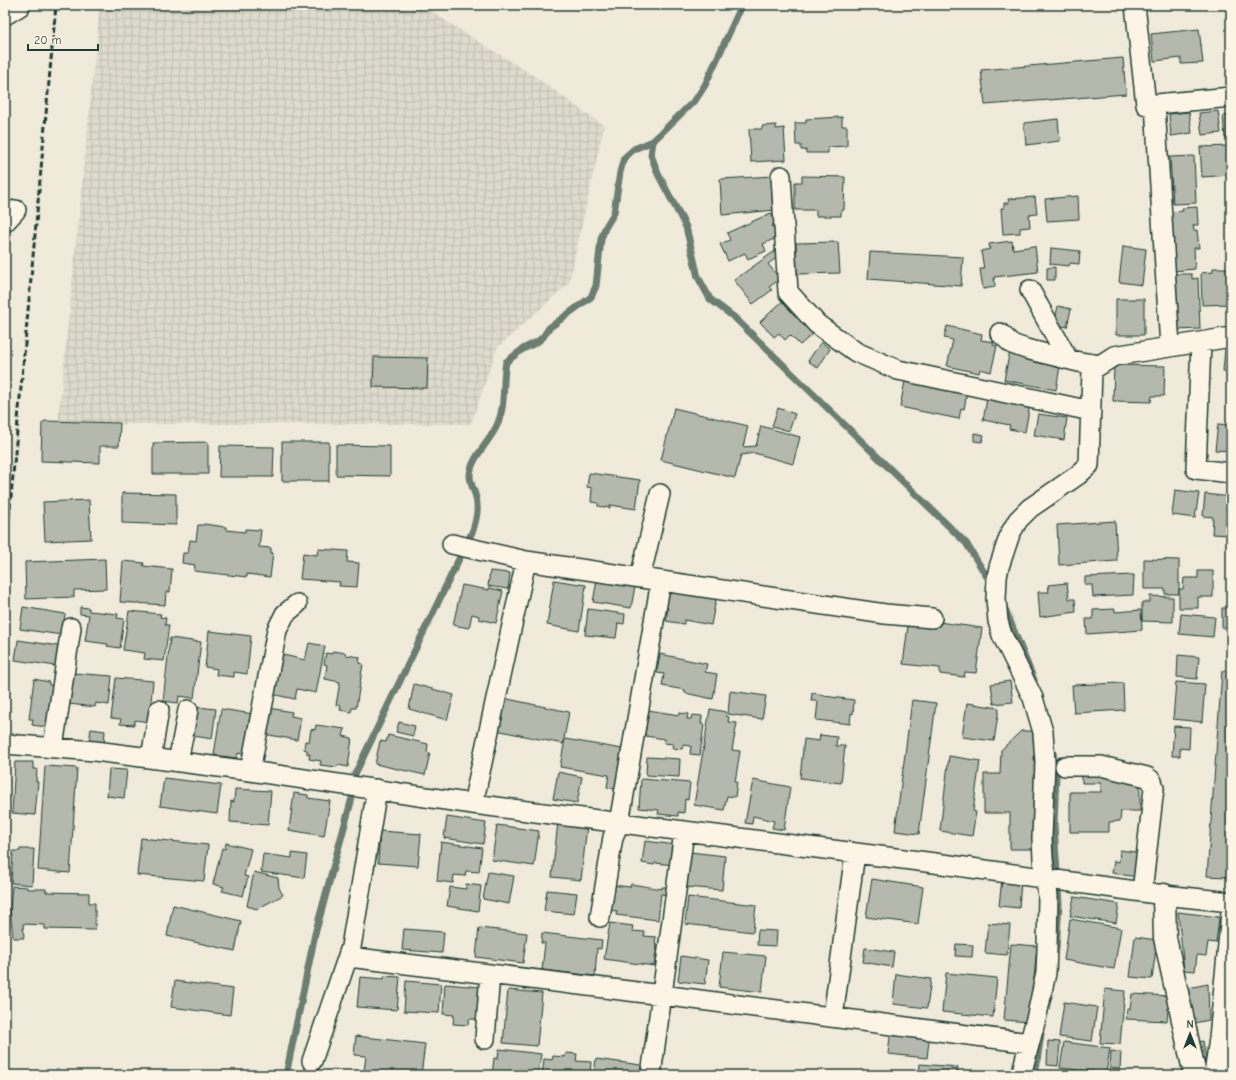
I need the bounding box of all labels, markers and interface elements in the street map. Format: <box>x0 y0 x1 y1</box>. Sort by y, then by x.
scale bar <box>28 26 98 52</box>
text: 20 m <box>34 33 62 47</box>
north arrow <box>1170 1014 1210 1054</box>
text: N <box>1186 1018 1194 1031</box>

